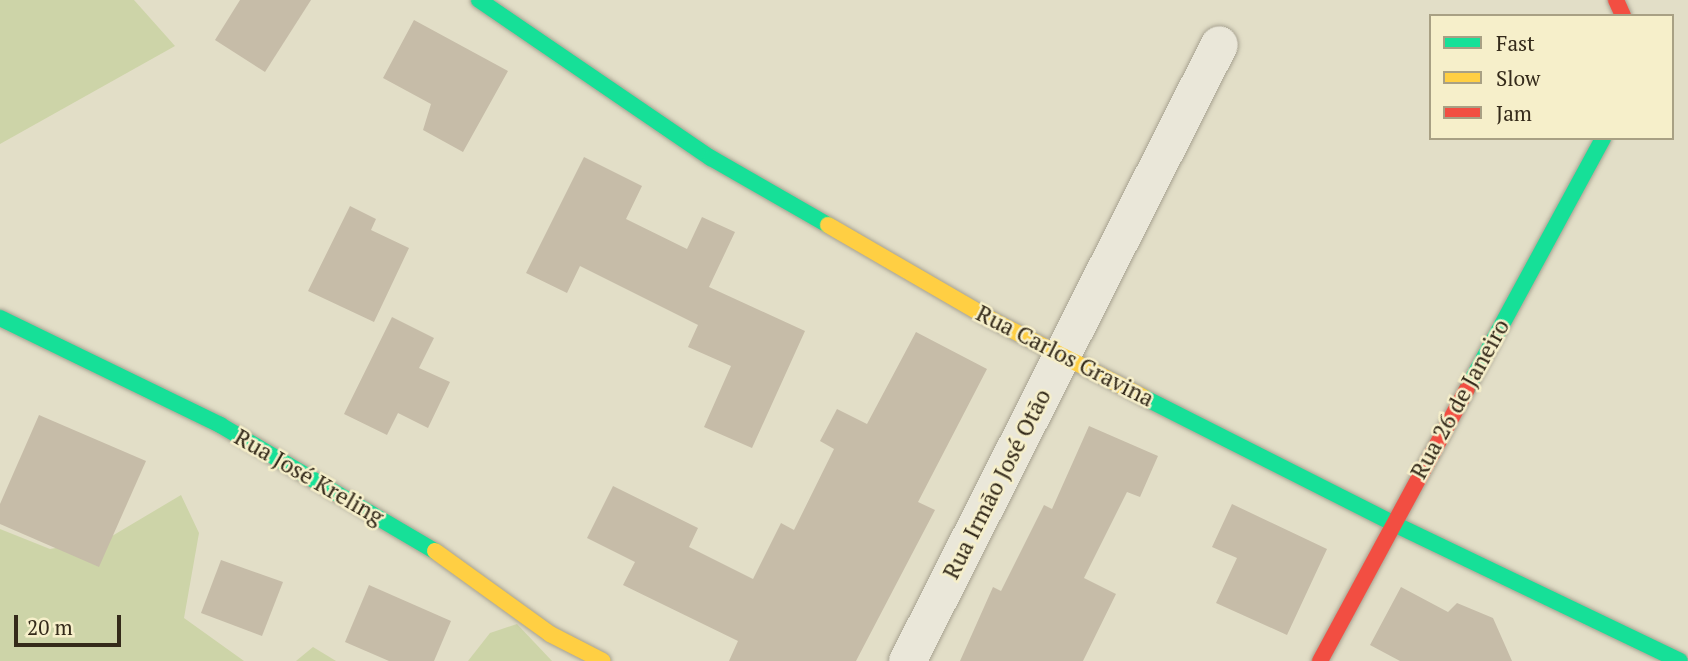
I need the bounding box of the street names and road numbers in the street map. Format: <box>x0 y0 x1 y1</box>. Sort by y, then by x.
street label: Rua Carlos Gravina <box>972 299 1158 413</box>
street label: Rua 26 de Janeiro <box>1405 314 1515 484</box>
street label: Rua Irmão José Otão <box>937 384 1057 584</box>
street label: Rua José Kreling <box>230 423 388 531</box>

